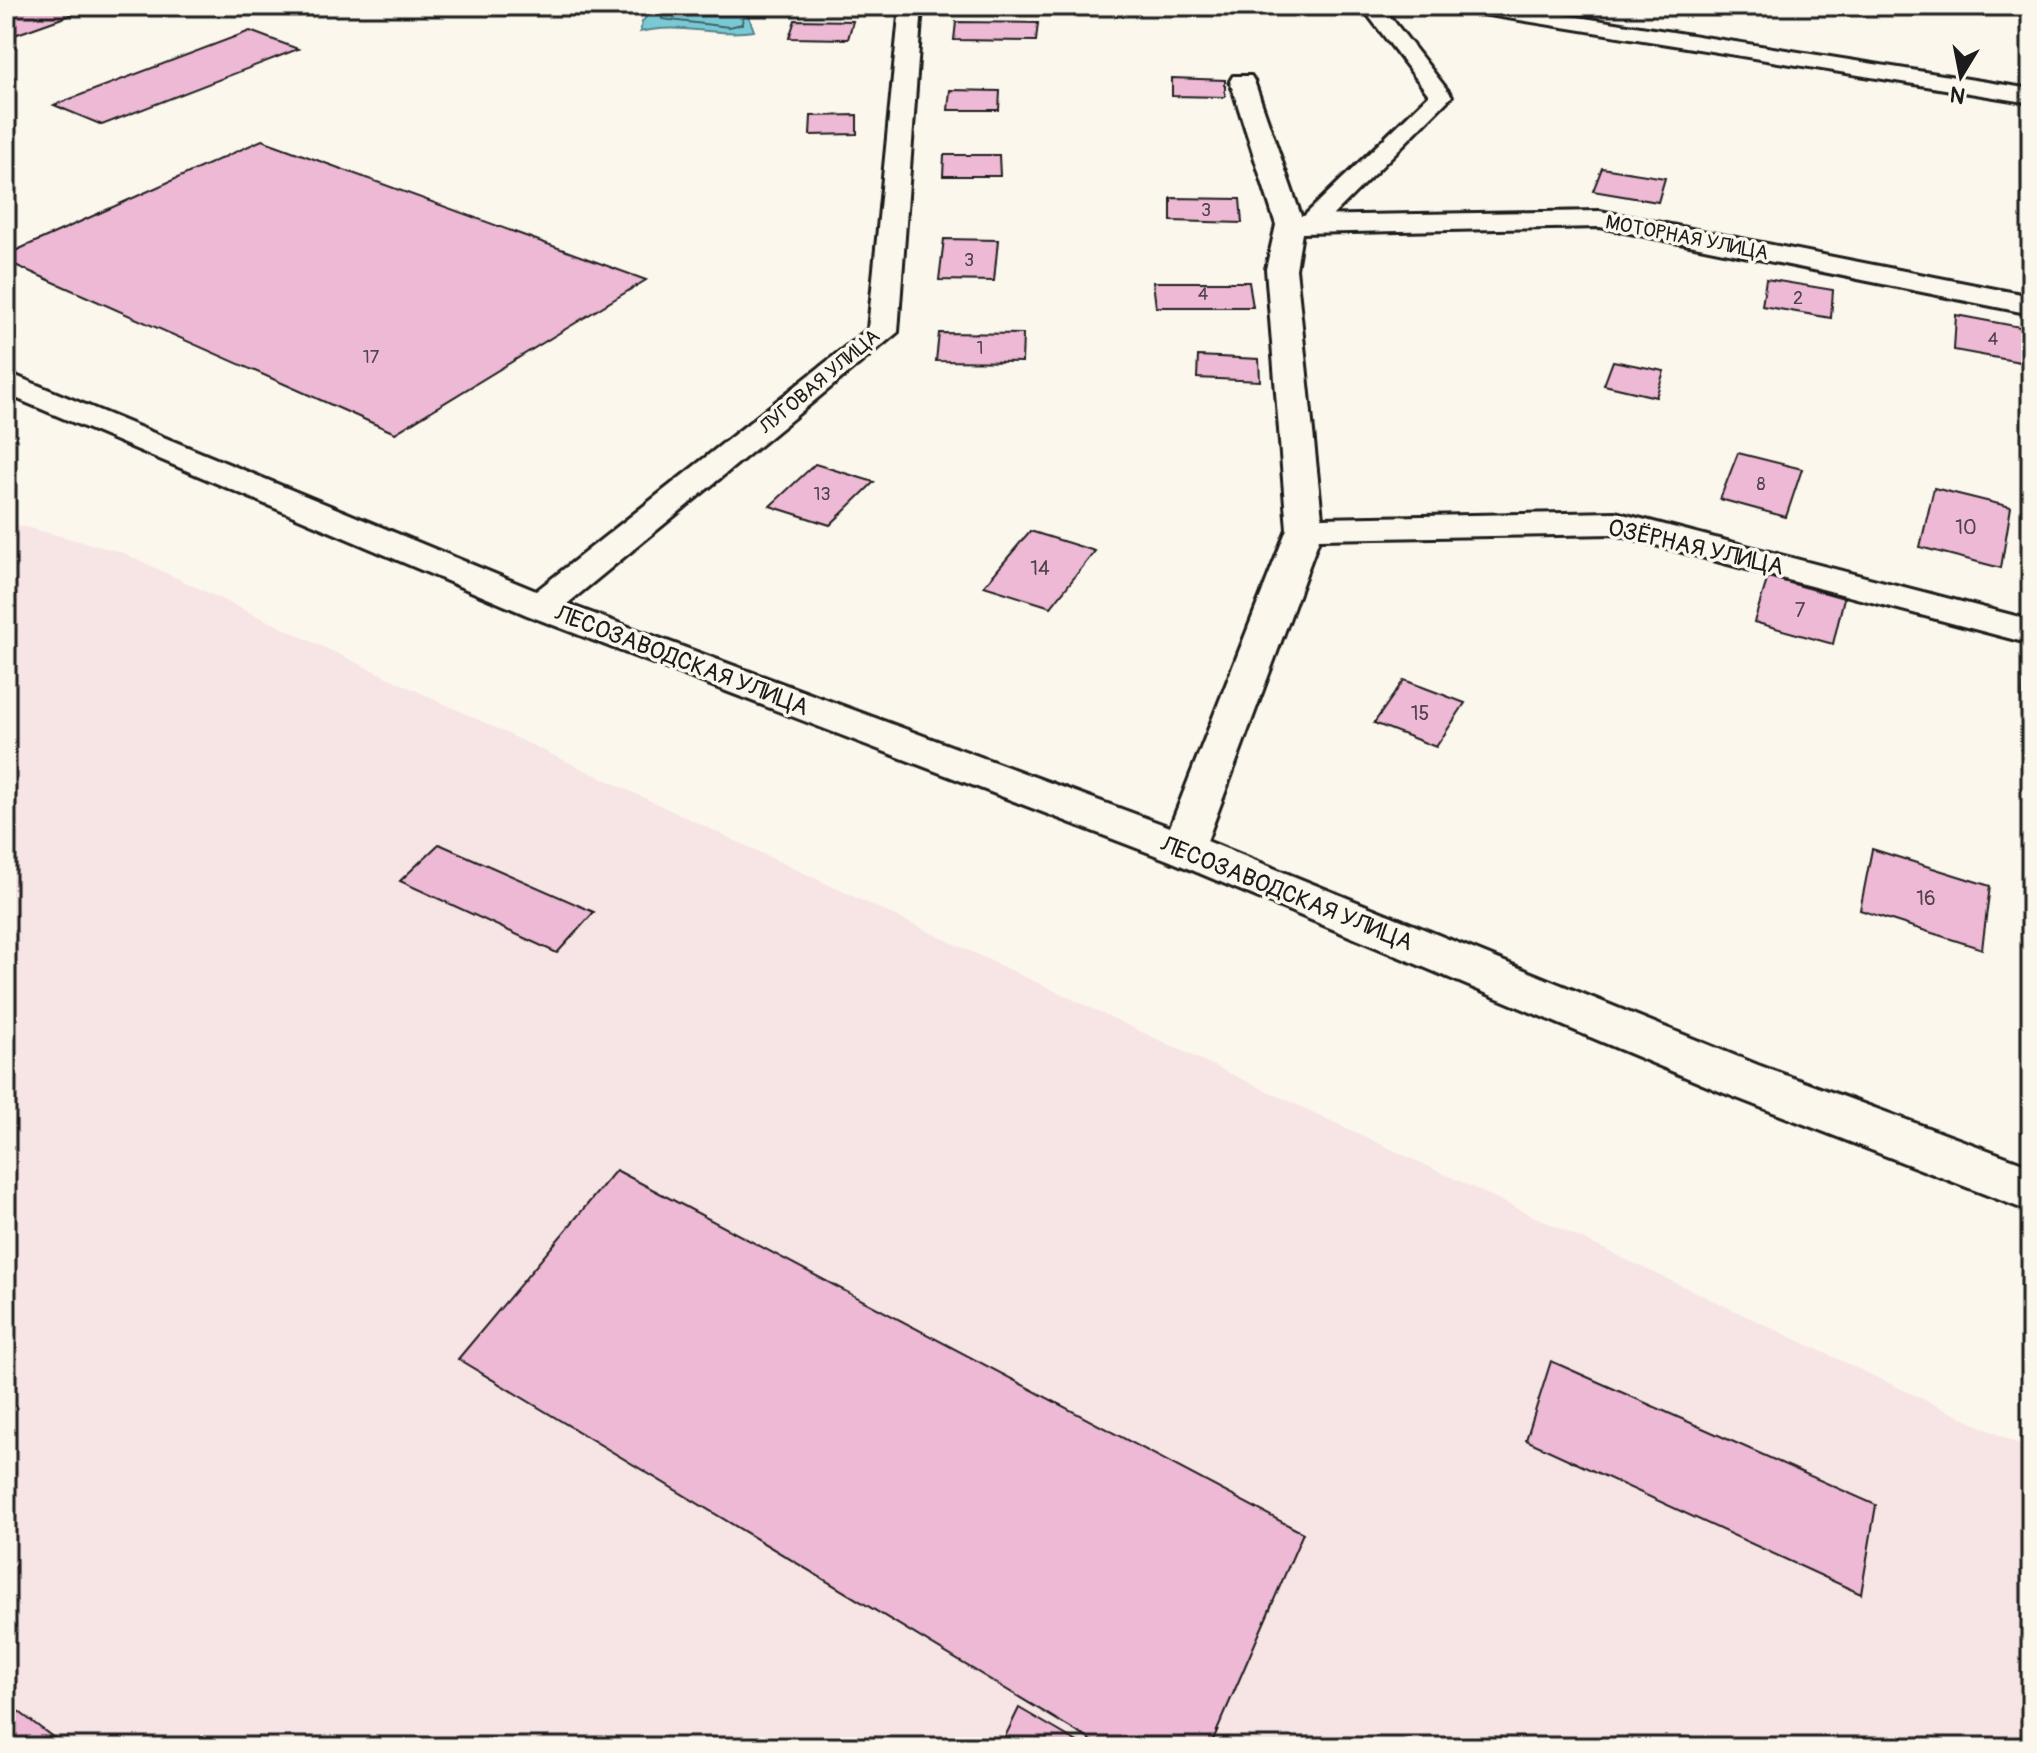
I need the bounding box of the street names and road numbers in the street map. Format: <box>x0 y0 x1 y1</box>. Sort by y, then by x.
street label: МОТОРНАЯ УЛИЦА <box>1603 209 1771 266</box>
street label: ЛУГОВАЯ УЛИЦА <box>753 324 885 440</box>
street label: ОЗЁРНАЯ УЛИЦА <box>1605 513 1787 582</box>
street label: ЛЕСОЗАВОДСКАЯ УЛИЦА <box>550 598 813 722</box>
street label: ЛЕСОЗАВОДСКАЯ УЛИЦА <box>1156 829 1417 957</box>

